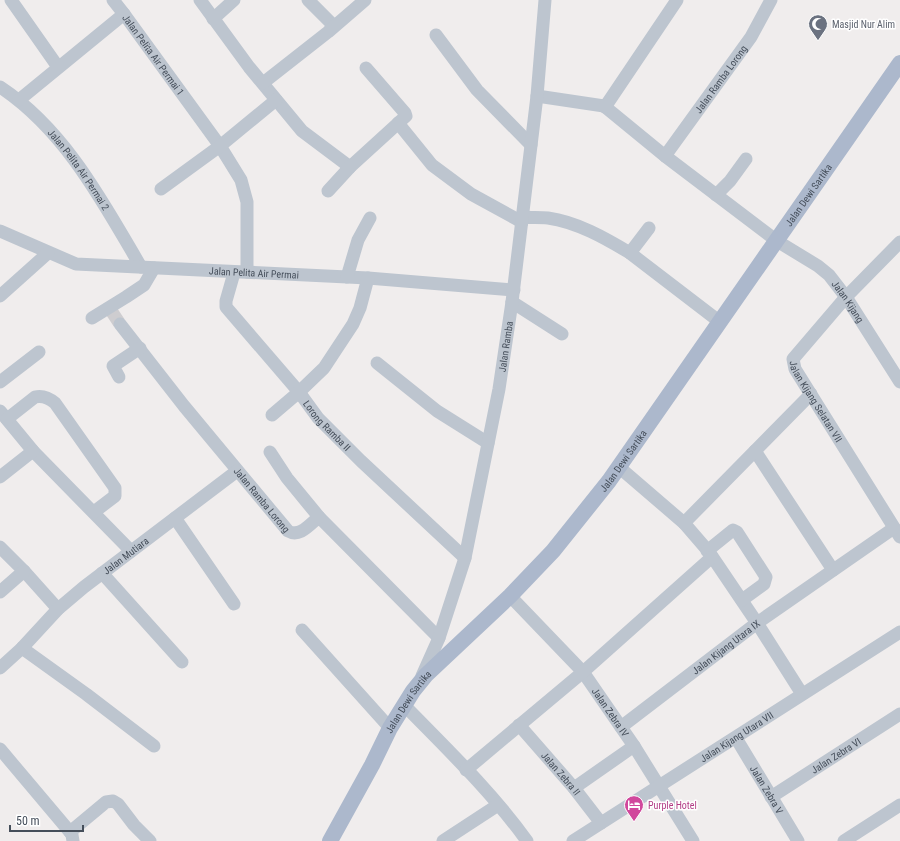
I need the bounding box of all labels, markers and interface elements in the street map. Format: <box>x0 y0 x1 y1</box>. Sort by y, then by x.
street label: Jalan Pelita Air Permai 1 <box>121 12 187 97</box>
mosque icon: Masjid Nur Alim <box>807 13 829 41</box>
place label: Masjid Nur Alim <box>832 19 895 30</box>
street label: Jalan Ramba Lorong <box>692 43 749 115</box>
street label: Jalan Pelita Air Permai 2 <box>46 127 112 212</box>
street label: Jalan Dewi Sartika <box>783 162 834 228</box>
street label: Jalan Pelita Air Permai <box>209 265 299 280</box>
street label: Jalan Kijang <box>830 278 866 324</box>
street label: Jalan Ramba <box>496 320 515 373</box>
street label: Jalan Kijang Selatan VII <box>788 360 845 444</box>
street label: Lorong Ramba II <box>301 398 353 453</box>
street label: Jalan Dewi Sartika <box>597 427 649 494</box>
street label: Jalan Ramba Lorong <box>232 465 292 535</box>
street label: Jalan Mutiara <box>101 535 151 576</box>
street label: Jalan Kijang Utara IX <box>690 617 762 676</box>
street label: Jalan Dewi Sartika <box>383 668 433 735</box>
street label: Jalan Zebra IV <box>590 686 631 739</box>
street label: Jalan Kijang Utara VII <box>698 709 775 764</box>
street label: Jalan Zebra VI <box>809 735 863 775</box>
street label: Jalan Zebra II <box>539 749 583 797</box>
street label: Jalan Zebra V <box>748 763 786 816</box>
hotel icon: Purple Hotel <box>623 794 645 822</box>
place label: Purple Hotel <box>648 800 697 811</box>
scale bar <box>10 807 83 833</box>
text: 50 m <box>16 814 40 828</box>

